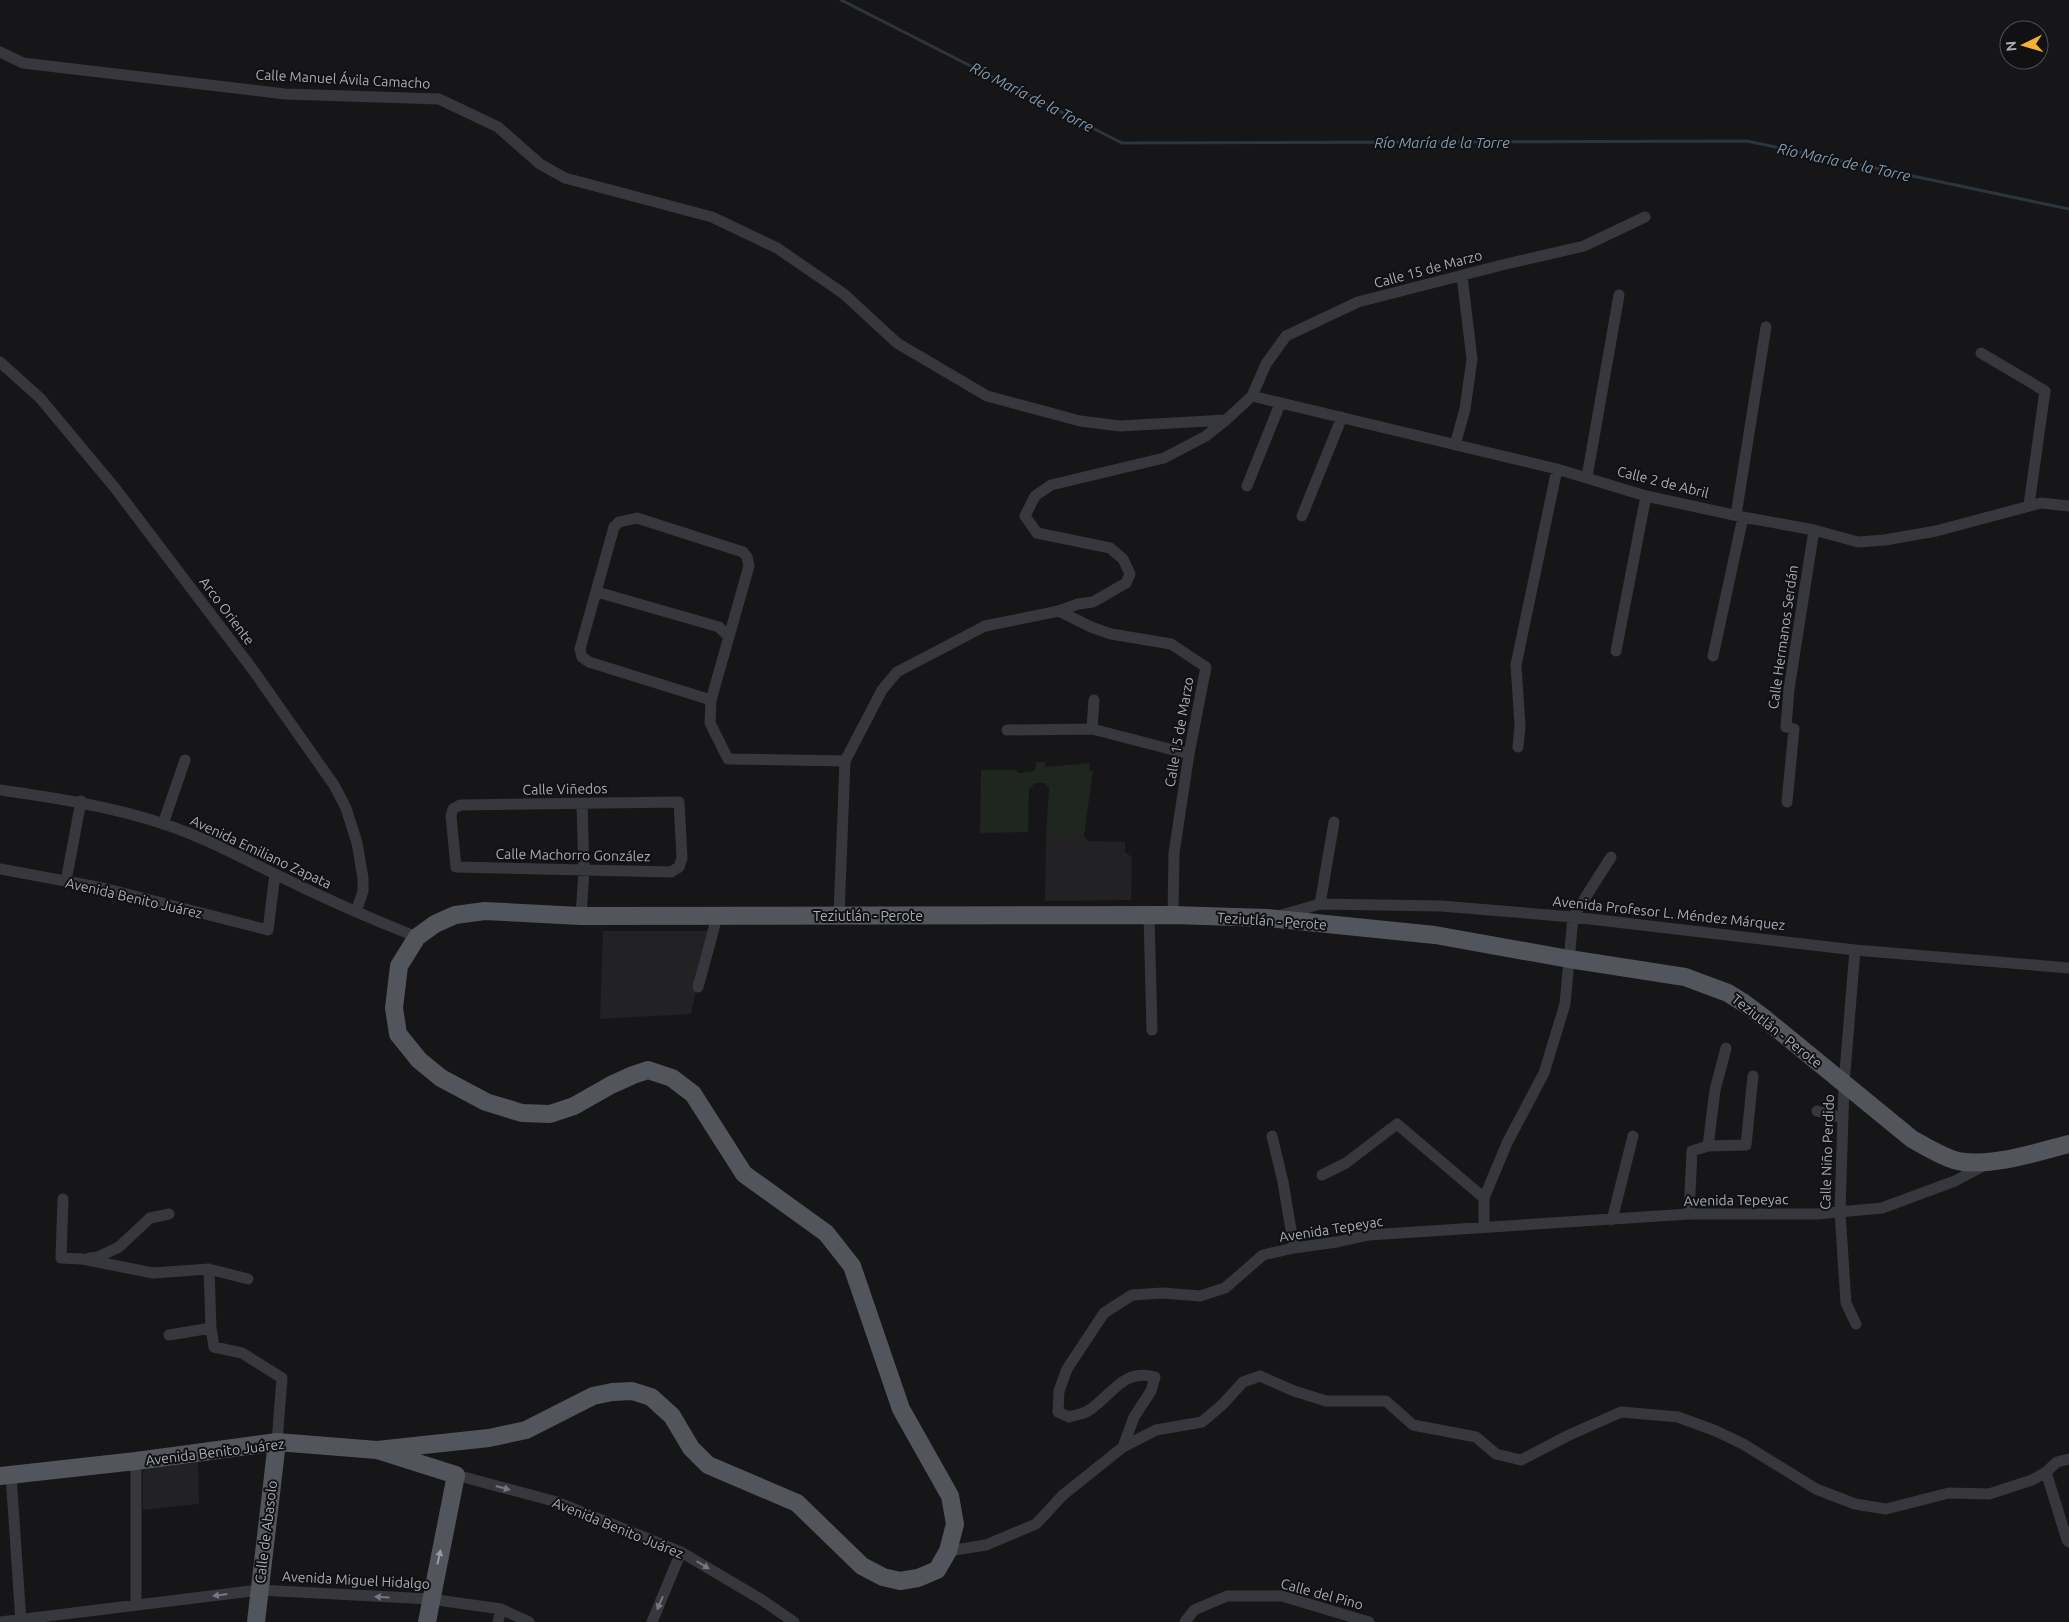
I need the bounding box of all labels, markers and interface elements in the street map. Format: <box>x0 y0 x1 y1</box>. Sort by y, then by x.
north arrow <box>1999 20 2049 70</box>
text: N <box>2003 40 2019 52</box>
water label: Río María de la Torre <box>968 59 1097 136</box>
street label: Calle Manuel Ávila Camacho <box>255 65 431 92</box>
water label: Río María de la Torre <box>1374 134 1510 151</box>
water label: Río María de la Torre <box>1776 140 1913 185</box>
street label: Calle 15 de Marzo <box>1372 247 1484 291</box>
street label: Calle 2 de Abril <box>1615 463 1711 501</box>
street label: Calle Hermanos Serdán <box>1765 564 1801 710</box>
street label: Arco Oriente <box>196 574 258 648</box>
street label: Calle 15 de Marzo <box>1161 676 1197 788</box>
street label: Calle Viñedos <box>522 780 608 798</box>
street label: Avenida Emiliano Zapata <box>188 812 334 892</box>
street label: Calle Machorro González <box>495 846 651 864</box>
street label: Avenida Benito Juárez <box>64 874 204 922</box>
street label: Avenida Profesor L. Méndez Márquez <box>1552 893 1786 933</box>
street label: Teziutlán - Perote <box>813 908 923 924</box>
street label: Teziutlán - Perote <box>1217 909 1327 933</box>
street label: Teziutlán - Perote <box>1729 991 1825 1071</box>
street label: Calle Niño Perdido <box>1817 1094 1837 1210</box>
street label: Avenida Tepeyac <box>1684 1191 1789 1209</box>
street label: Avenida Tepeyac <box>1278 1213 1384 1245</box>
street label: Avenida Benito Juárez <box>145 1436 285 1468</box>
street label: Calle de Abasolo <box>252 1480 280 1584</box>
one-way arrow <box>495 1484 510 1492</box>
street label: Avenida Benito Juárez <box>550 1494 686 1562</box>
one-way arrow <box>435 1549 443 1564</box>
one-way arrow <box>696 1560 709 1569</box>
street label: Avenida Miguel Hidalgo <box>282 1568 430 1592</box>
street label: Calle del Pino <box>1279 1575 1365 1613</box>
one-way arrow <box>211 1591 227 1599</box>
one-way arrow <box>374 1592 390 1600</box>
one-way arrow <box>656 1596 664 1611</box>

